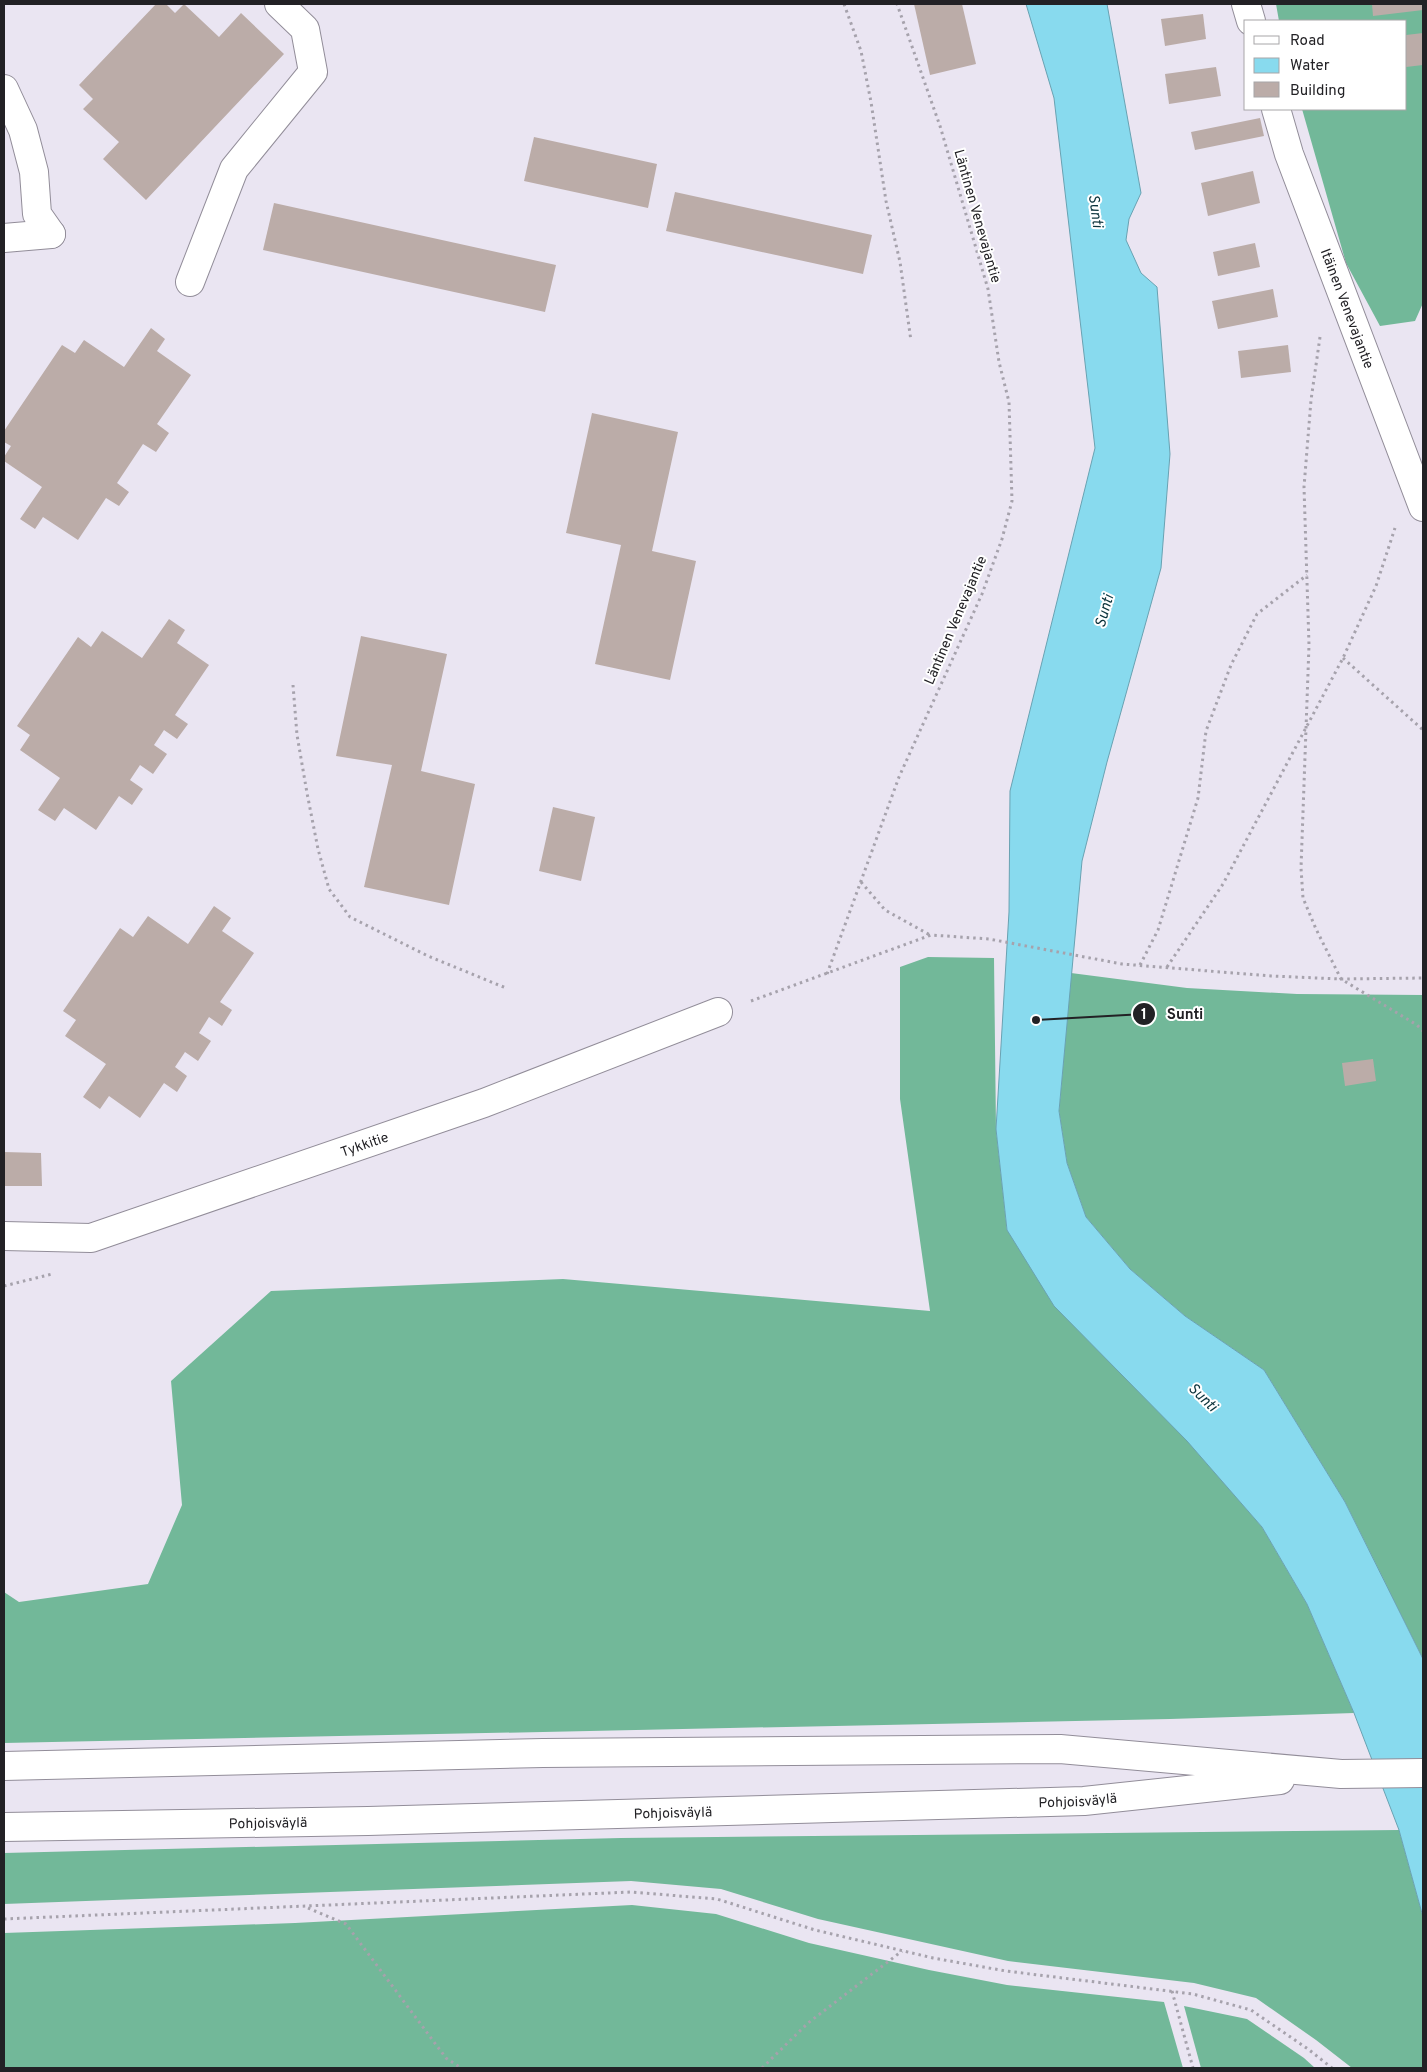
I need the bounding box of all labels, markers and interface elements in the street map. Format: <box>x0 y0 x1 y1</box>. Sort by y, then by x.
legend <box>1244 20 1407 110</box>
text: Road <box>1290 32 1325 51</box>
text: Water <box>1290 57 1330 76</box>
text: Building <box>1290 82 1345 101</box>
street label: Läntinen Venevajantie <box>949 148 1004 285</box>
water label: Sunti <box>1083 193 1106 230</box>
street label: Itäinen Venevajantie <box>1316 247 1377 371</box>
street label: Läntinen Venevajantie <box>922 554 991 688</box>
water label: Sunti <box>1092 591 1120 630</box>
callout: Sunti <box>1132 999 1213 1029</box>
text: 1 <box>1141 1006 1147 1025</box>
text: Sunti <box>1167 1006 1203 1025</box>
street label: Tykkitie <box>339 1129 391 1162</box>
water label: Sunti <box>1183 1380 1222 1417</box>
street label: Pohjoisväylä <box>1038 1791 1118 1812</box>
street label: Pohjoisväylä <box>633 1804 712 1824</box>
street label: Pohjoisväylä <box>229 1815 307 1833</box>

